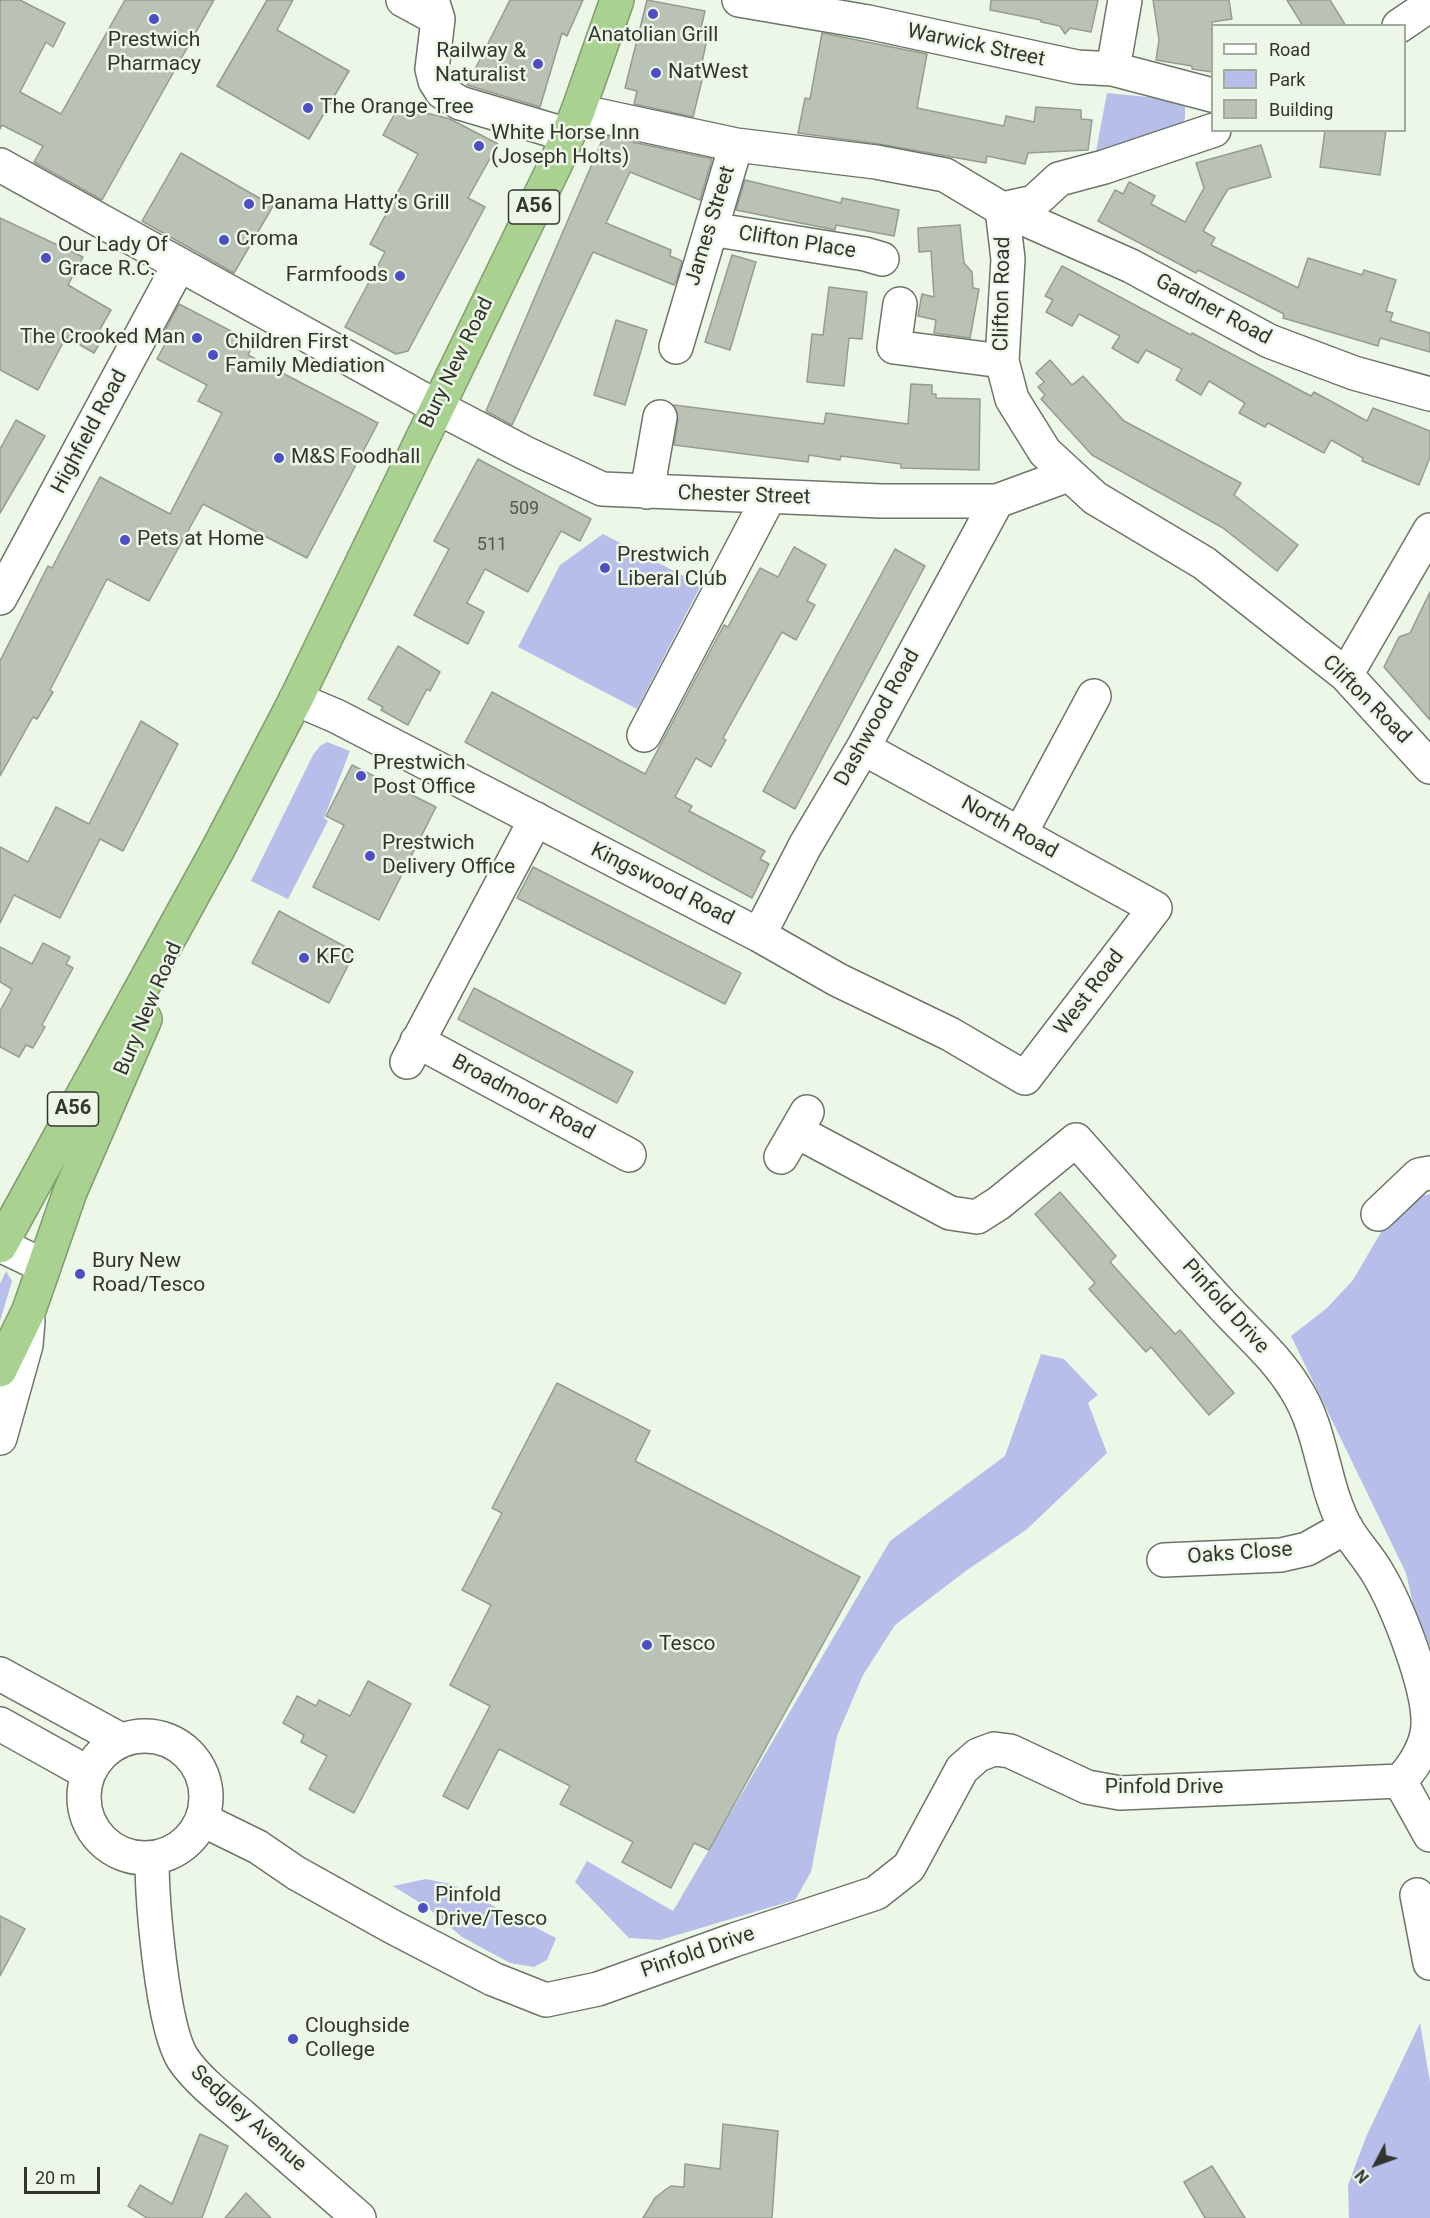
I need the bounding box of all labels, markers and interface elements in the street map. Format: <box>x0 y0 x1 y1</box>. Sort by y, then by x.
marker: Anatolian Grill <box>646 7 660 21</box>
marker: Prestwich Pharmacy <box>147 12 161 26</box>
street label: Warwick Street <box>905 19 1047 73</box>
place label: Anatolian Grill <box>588 23 718 49</box>
legend <box>1211 24 1406 132</box>
place label: Prestwich Pharmacy <box>107 28 201 78</box>
place label: Railway & Naturalist <box>435 39 526 89</box>
text: Road <box>1269 39 1310 60</box>
marker: Railway & Naturalist <box>531 57 545 71</box>
place label: NatWest <box>668 60 748 86</box>
marker: NatWest <box>649 66 663 80</box>
text: Park <box>1269 69 1305 90</box>
place label: The Orange Tree <box>320 95 474 121</box>
text: Building <box>1269 99 1333 120</box>
marker: The Orange Tree <box>301 101 315 115</box>
place label: White Horse Inn (Joseph Holts) <box>491 121 640 171</box>
marker: White Horse Inn (Joseph Holts) <box>472 139 486 153</box>
street label: James Street <box>681 163 741 289</box>
road number: A56 <box>508 190 560 224</box>
place label: Panama Hatty’s Grill <box>261 191 450 217</box>
marker: Panama Hatty’s Grill <box>242 197 256 211</box>
street label: Clifton Place <box>736 221 858 265</box>
place label: Croma <box>236 227 298 253</box>
place label: Our Lady Of Grace R.C. <box>58 233 168 283</box>
marker: Croma <box>217 233 231 247</box>
street label: Clifton Road <box>989 236 1017 352</box>
marker: Our Lady Of Grace R.C. <box>39 251 53 265</box>
place label: Farmfoods <box>286 263 388 289</box>
marker: Farmfoods <box>393 269 407 283</box>
street label: Gardner Road <box>1151 269 1275 351</box>
street label: Bury New Road <box>414 293 500 433</box>
place label: The Crooked Man <box>20 325 185 351</box>
place label: Children First Family Mediation <box>225 330 385 380</box>
marker: The Crooked Man <box>190 331 204 345</box>
marker: Children First Family Mediation <box>206 348 220 362</box>
street label: Highfield Road <box>47 366 133 498</box>
place label: M&S Foodhall <box>291 445 420 471</box>
marker: M&S Foodhall <box>272 451 286 465</box>
street label: Chester Street <box>677 481 811 511</box>
house number: 509 <box>509 498 539 520</box>
place label: Pets at Home <box>137 527 264 553</box>
marker: Pets at Home <box>118 533 132 547</box>
house number: 511 <box>477 534 507 556</box>
place label: Prestwich Liberal Club <box>617 543 727 593</box>
marker: Prestwich Liberal Club <box>598 561 612 575</box>
street label: Dashwood Road <box>830 645 926 791</box>
street label: Clifton Road <box>1316 650 1416 750</box>
place label: Prestwich Post Office <box>373 751 476 801</box>
marker: Prestwich Post Office <box>354 769 368 783</box>
street label: North Road <box>956 791 1062 865</box>
place label: Prestwich Delivery Office <box>382 831 515 881</box>
street label: Kingswood Road <box>586 838 738 932</box>
marker: Prestwich Delivery Office <box>363 849 377 863</box>
street label: Bury New Road <box>110 939 188 1079</box>
place label: KFC <box>316 945 354 971</box>
street label: West Road <box>1050 945 1130 1041</box>
marker: KFC <box>297 951 311 965</box>
street label: Broadmoor Road <box>447 1050 599 1146</box>
road number: A56 <box>48 1092 98 1126</box>
place label: Bury New Road/Tesco <box>92 1249 205 1299</box>
street label: Pinfold Drive <box>1176 1255 1274 1359</box>
marker: Bury New Road/Tesco <box>73 1267 87 1281</box>
street label: Oaks Close <box>1187 1538 1293 1570</box>
place label: Tesco <box>659 1632 715 1658</box>
marker: Tesco <box>640 1638 654 1652</box>
street label: Pinfold Drive <box>1105 1775 1223 1801</box>
place label: Pinfold Drive/Tesco <box>435 1883 547 1933</box>
marker: Pinfold Drive/Tesco <box>416 1901 430 1915</box>
street label: Pinfold Drive <box>638 1922 758 1984</box>
place label: Cloughside College <box>305 2014 410 2064</box>
marker: Cloughside College <box>286 2032 300 2046</box>
street label: Sedgley Avenue <box>185 2060 311 2178</box>
north arrow <box>1346 2134 1406 2194</box>
scale bar <box>27 2155 104 2193</box>
text: N <box>1351 2166 1373 2187</box>
text: 20 m <box>35 2167 75 2188</box>

